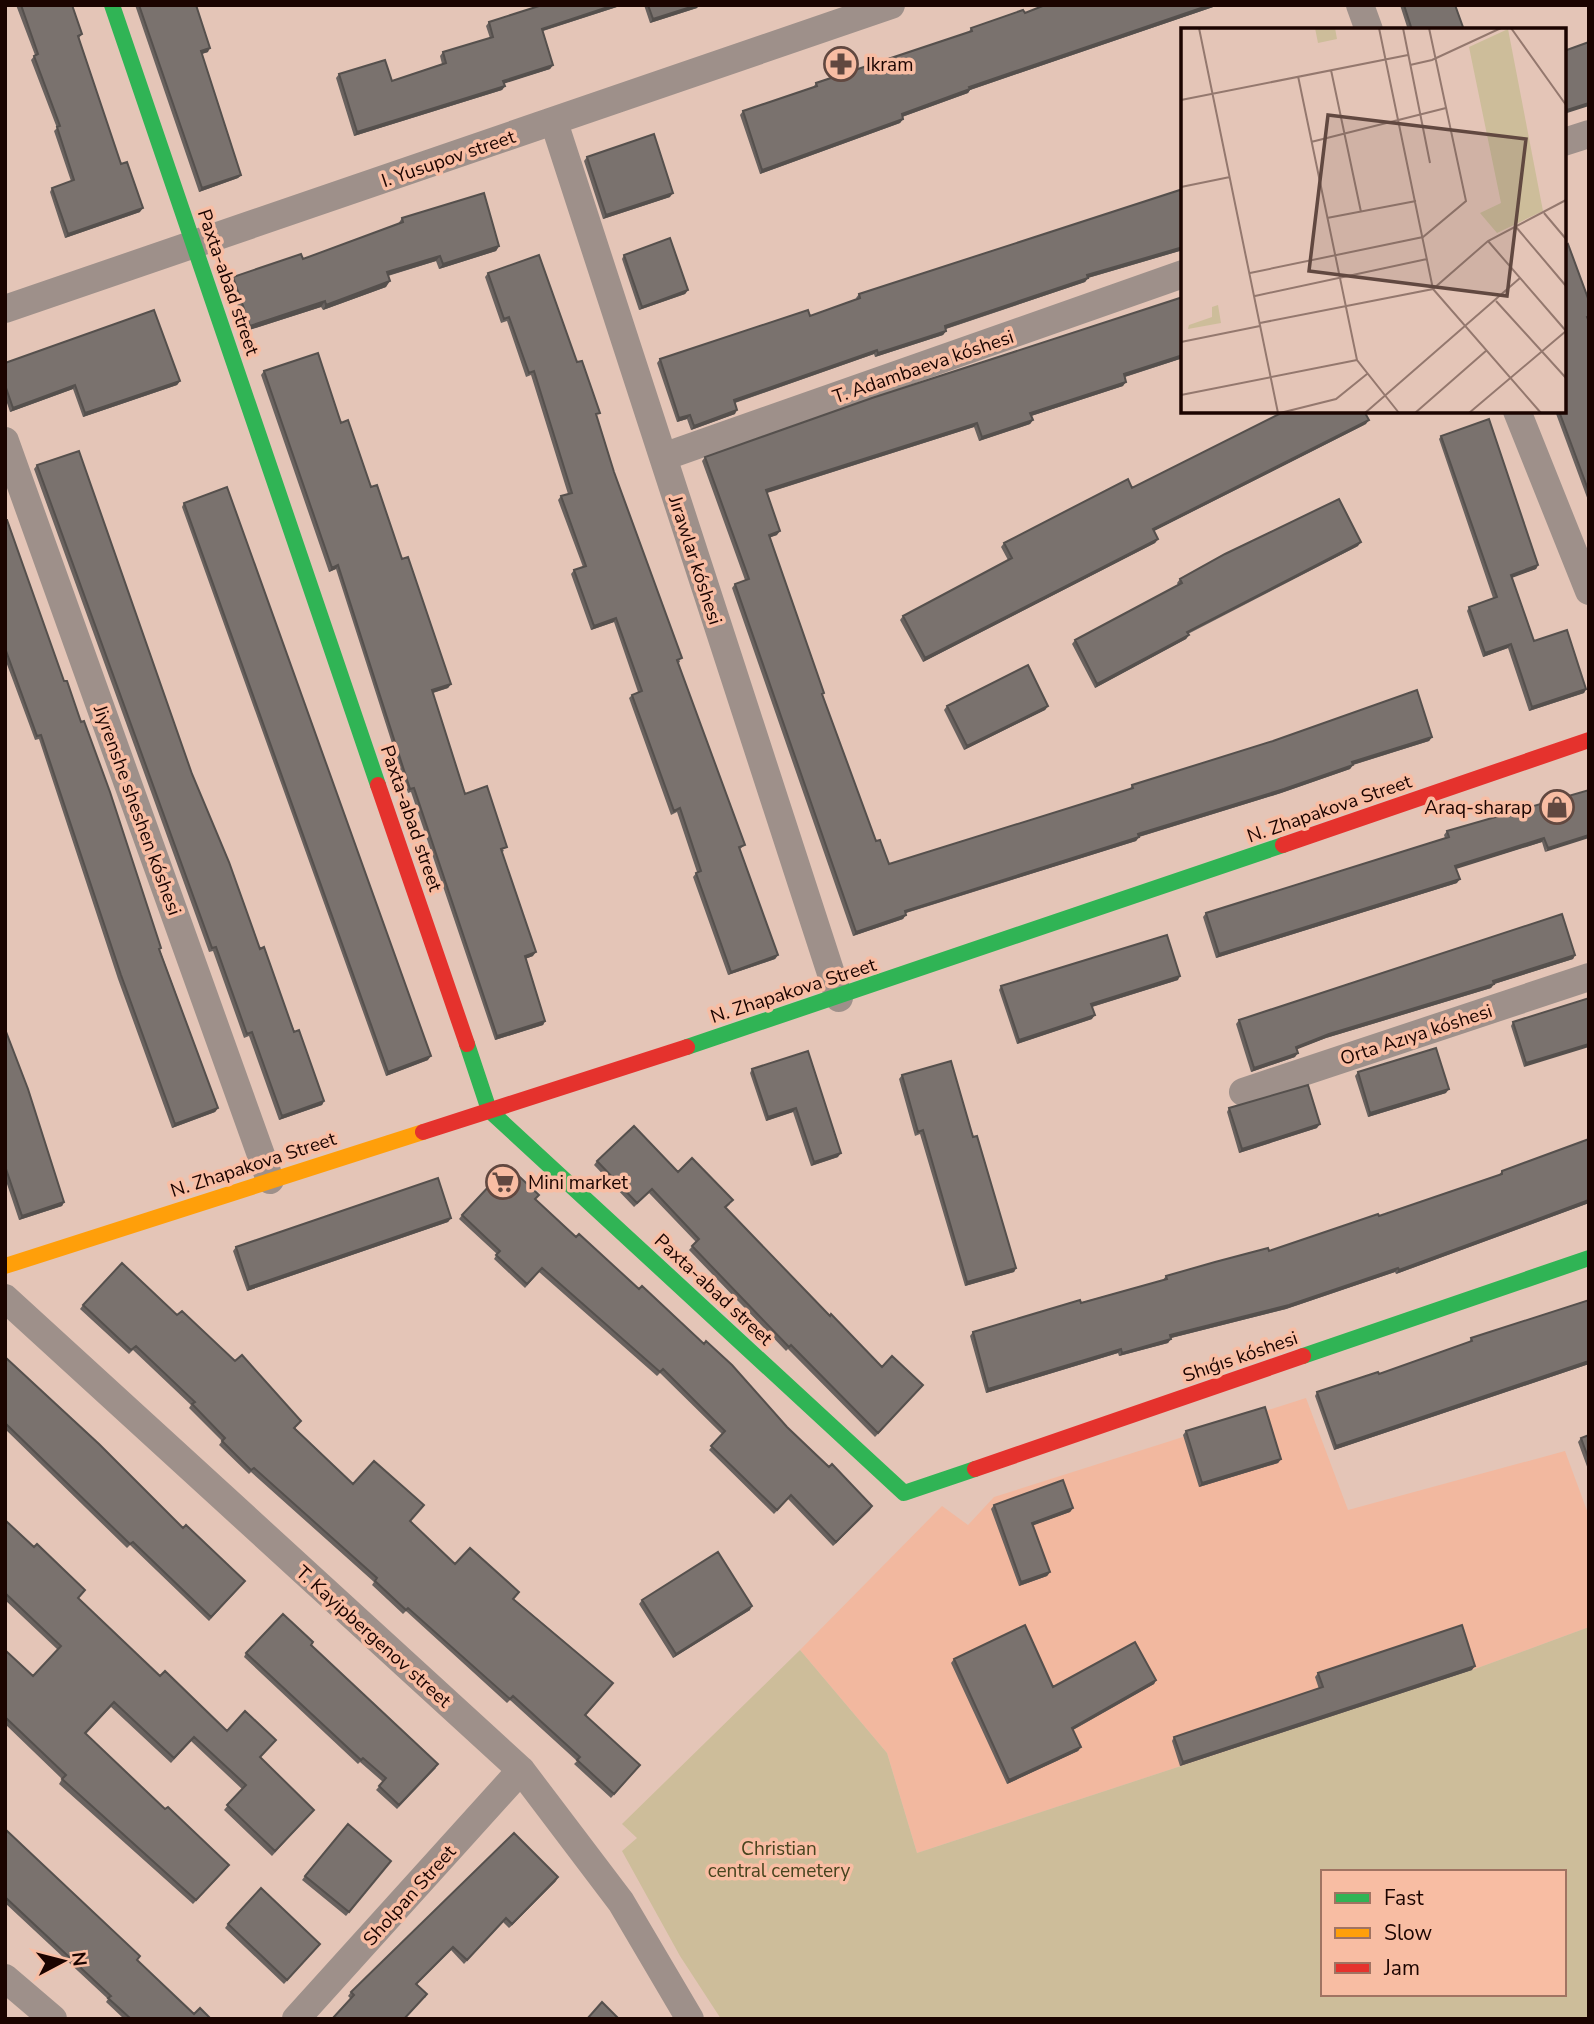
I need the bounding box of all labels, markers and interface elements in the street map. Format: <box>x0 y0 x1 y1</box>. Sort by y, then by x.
inset map <box>1181 28 1566 413</box>
pharmacy icon: Ikram <box>822 45 860 83</box>
place label: Ikram <box>866 52 913 78</box>
street label: I. Yusupov street <box>378 124 519 194</box>
street label: Paxta-abad street <box>191 206 265 359</box>
street label: T. Adambaeva kóshesi <box>829 324 1017 410</box>
street label: Jırawlar kóshesi <box>662 492 728 628</box>
street label: Jiyrenshe sheshen kóshesi <box>87 701 187 919</box>
street label: Paxta-abad street <box>374 742 448 895</box>
street label: N. Zhapakova Street <box>1244 768 1415 849</box>
shop icon: Araq-sharap <box>1538 788 1576 826</box>
place label: Araq-sharap <box>1424 795 1532 821</box>
street label: N. Zhapakova Street <box>707 952 880 1030</box>
street label: Orta Azıya kóshesi <box>1337 998 1496 1072</box>
street label: N. Zhapakova Street <box>167 1126 340 1204</box>
supermarket icon: Mini market <box>484 1163 522 1201</box>
place label: Mini market <box>528 1170 628 1196</box>
street label: Paxta-abad street <box>649 1228 778 1352</box>
street label: Shıǵıs kóshesi <box>1179 1325 1301 1389</box>
street label: T. Kayipbergenov street <box>290 1560 457 1714</box>
park label: Christian central cemetery <box>708 1836 850 1884</box>
street label: Sholpan Street <box>357 1839 462 1952</box>
legend <box>1321 1870 1566 1996</box>
text: Fast <box>1384 1884 1424 1912</box>
text: Slow <box>1384 1919 1433 1947</box>
north arrow <box>28 1926 98 1996</box>
text: N <box>65 1950 93 1968</box>
text: Jam <box>1383 1954 1420 1982</box>

